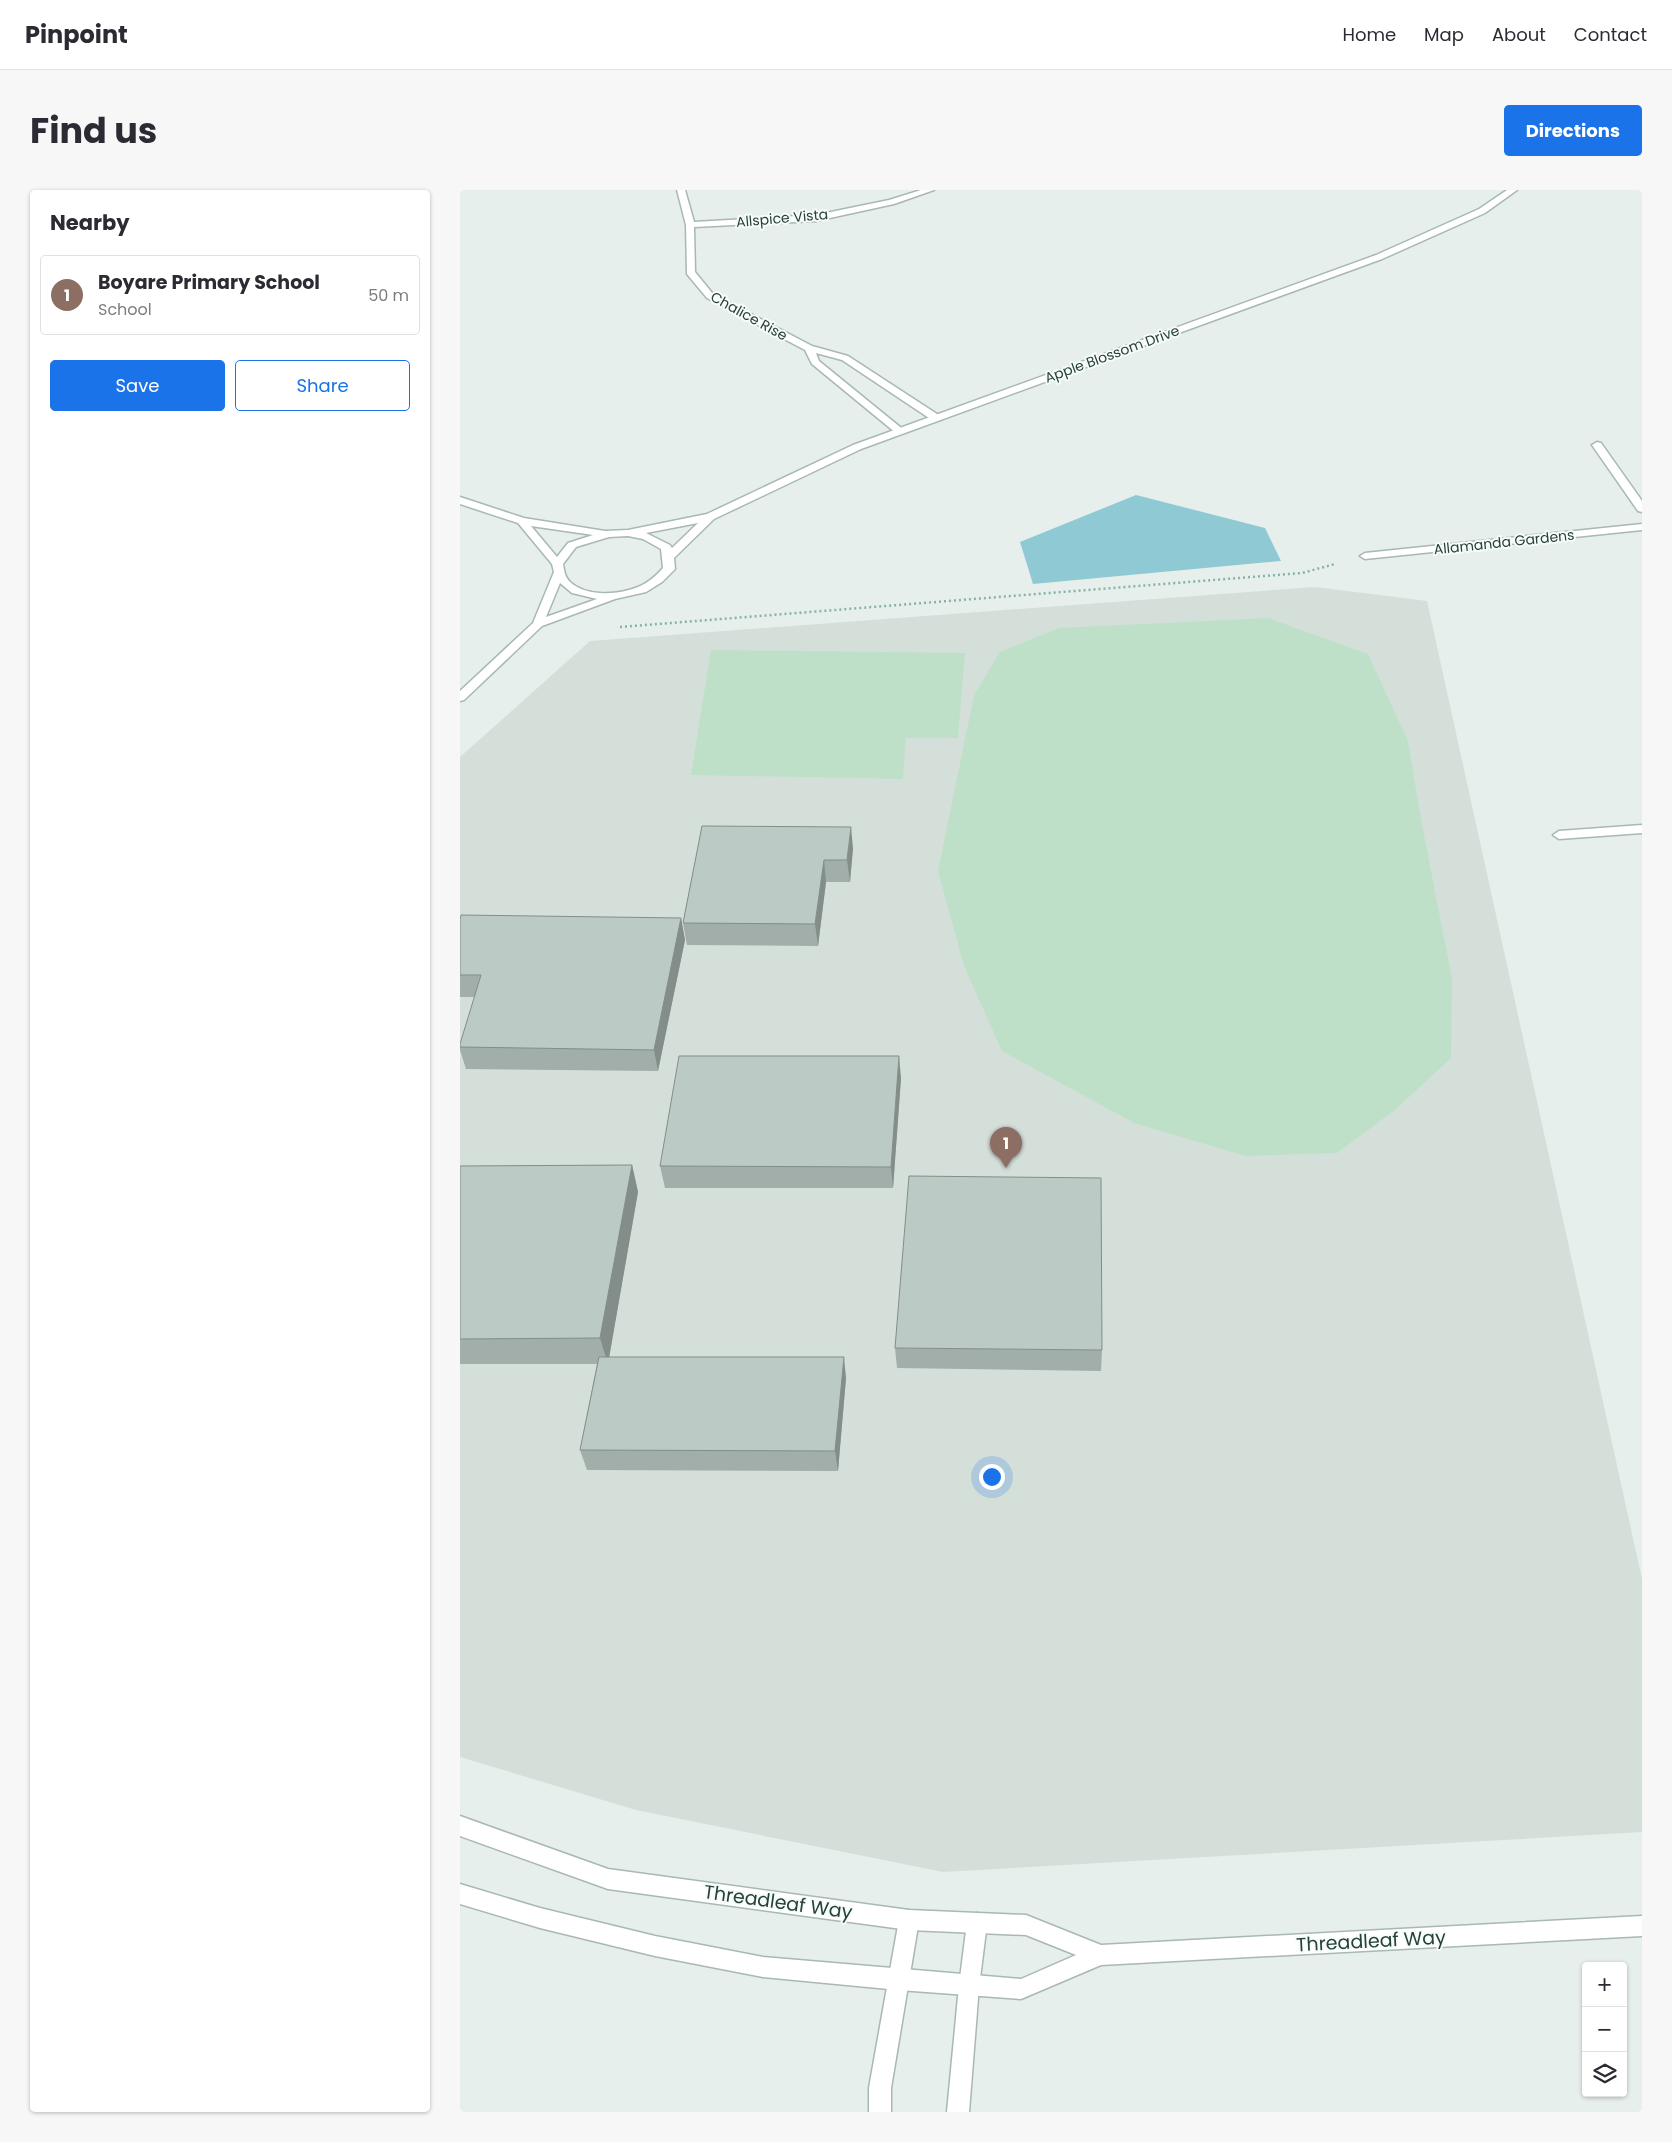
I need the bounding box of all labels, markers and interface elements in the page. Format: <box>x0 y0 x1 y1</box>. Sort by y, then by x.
text: Pinpoint <box>25 18 128 51</box>
text: Home <box>1342 22 1396 47</box>
text: Map <box>1424 22 1464 47</box>
text: About <box>1492 22 1546 47</box>
text: Contact <box>1574 22 1647 47</box>
button: Directions <box>1504 105 1642 156</box>
text: Find us <box>30 106 157 155</box>
street label: Allspice Vista <box>735 204 829 232</box>
text: Nearby <box>50 208 130 237</box>
text: Boyare Primary School <box>98 269 320 296</box>
text: 1 <box>64 284 70 307</box>
text: 50 m <box>368 284 409 307</box>
street label: Chalice Rise <box>707 287 791 345</box>
text: School <box>98 298 152 321</box>
street label: Apple Blossom Drive <box>1042 320 1182 388</box>
button: Save <box>50 360 225 411</box>
button: Share <box>235 360 410 411</box>
street label: Allamanda Gardens <box>1433 525 1575 559</box>
pin: 1 <box>990 1127 1022 1168</box>
your location <box>979 1464 1005 1490</box>
street label: Threadleaf Way <box>702 1878 854 1926</box>
street label: Threadleaf Way <box>1296 1924 1447 1958</box>
map controls <box>1582 1962 1627 2097</box>
button: + <box>1582 1962 1627 2007</box>
button: − <box>1582 2007 1627 2052</box>
button: layers <box>1582 2052 1627 2097</box>

